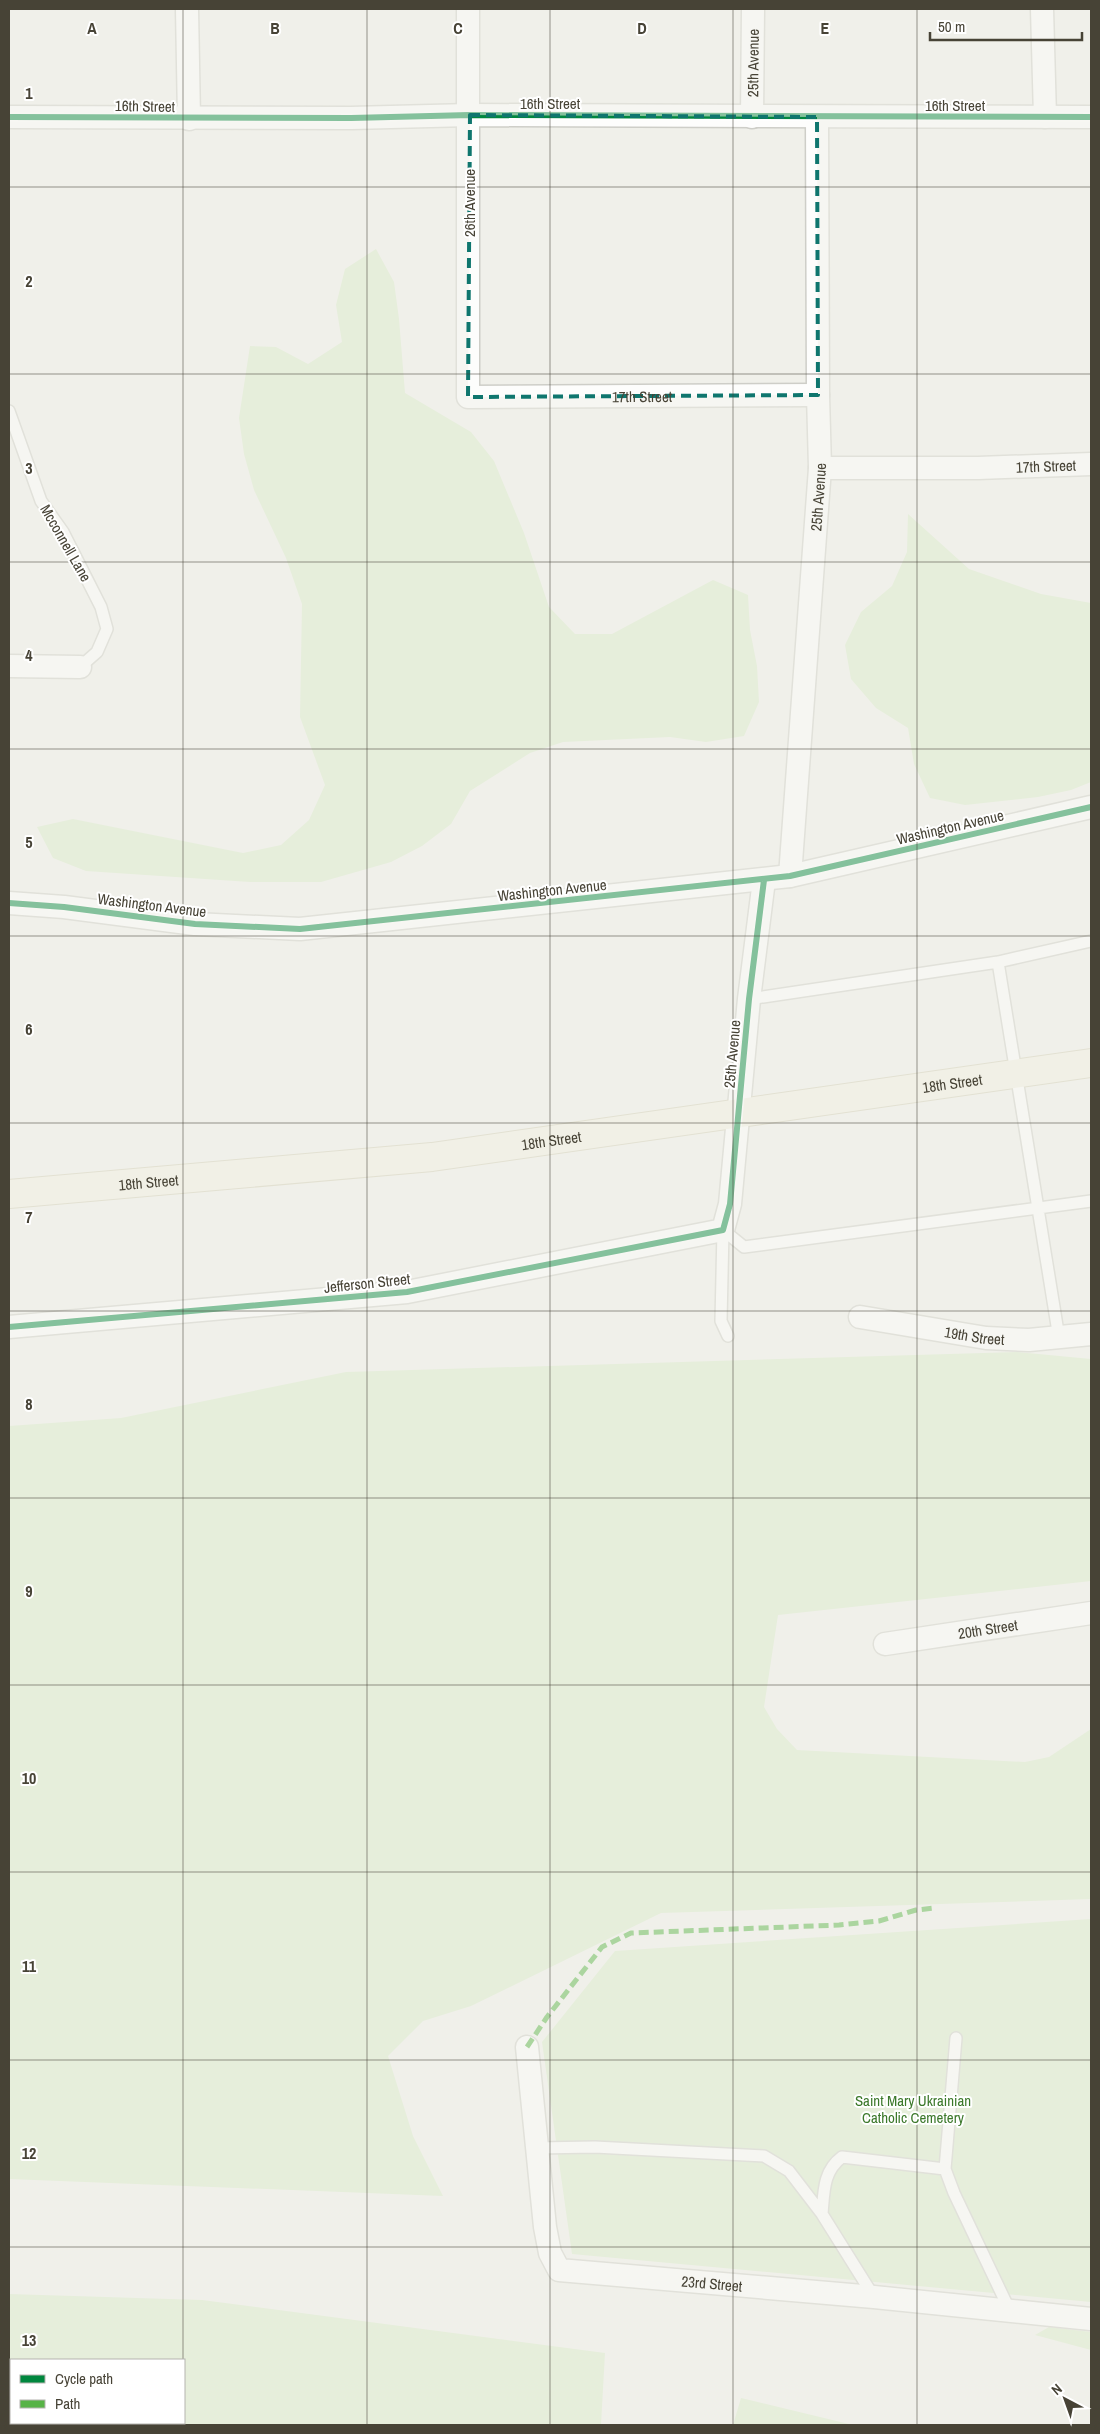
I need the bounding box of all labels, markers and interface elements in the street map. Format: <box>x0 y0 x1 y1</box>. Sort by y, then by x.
scale bar <box>930 10 1082 42</box>
text: 50 m <box>938 16 965 37</box>
text: A <box>87 17 97 39</box>
text: B <box>270 17 280 39</box>
text: C <box>453 17 463 39</box>
text: D <box>637 17 647 39</box>
text: E <box>821 17 830 39</box>
street label: 25th Avenue <box>742 29 763 97</box>
text: 1 <box>25 82 33 104</box>
street label: 16th Street <box>520 93 581 114</box>
street label: 16th Street <box>115 95 176 117</box>
street label: 16th Street <box>925 95 986 116</box>
street label: 26th Avenue <box>459 169 480 237</box>
text: 2 <box>25 270 33 292</box>
street label: 17th Street <box>612 385 673 407</box>
street label: 17th Street <box>1015 454 1077 477</box>
text: 3 <box>25 457 33 479</box>
street label: 25th Avenue <box>805 463 831 532</box>
street label: Mcconnell Lane <box>35 500 97 586</box>
text: 4 <box>25 644 33 666</box>
street label: Washington Avenue <box>894 804 1006 850</box>
text: 5 <box>25 831 33 853</box>
street label: Washington Avenue <box>496 874 608 906</box>
street label: Washington Avenue <box>96 888 208 922</box>
text: 6 <box>25 1018 33 1040</box>
street label: 25th Avenue <box>719 1019 745 1089</box>
street label: 18th Street <box>921 1068 984 1097</box>
street label: 18th Street <box>520 1125 583 1155</box>
street label: 18th Street <box>118 1169 180 1195</box>
text: 7 <box>25 1206 33 1228</box>
street label: Jefferson Street <box>323 1268 412 1298</box>
street label: 19th Street <box>943 1321 1005 1349</box>
text: 8 <box>25 1393 33 1415</box>
text: 9 <box>25 1580 33 1602</box>
street label: 20th Street <box>956 1614 1020 1643</box>
text: 10 <box>22 1767 36 1789</box>
text: 11 <box>22 1955 37 1977</box>
park label: Saint Mary Ukrainian Catholic Cemetery <box>855 2090 971 2128</box>
text: 12 <box>22 2142 36 2164</box>
street label: 23rd Street <box>681 2270 744 2296</box>
text: 13 <box>22 2329 36 2351</box>
legend <box>10 2359 185 2424</box>
text: Cycle path <box>55 2368 113 2389</box>
north arrow <box>1040 2374 1090 2424</box>
text: N <box>1047 2380 1066 2399</box>
text: Path <box>55 2393 80 2414</box>

